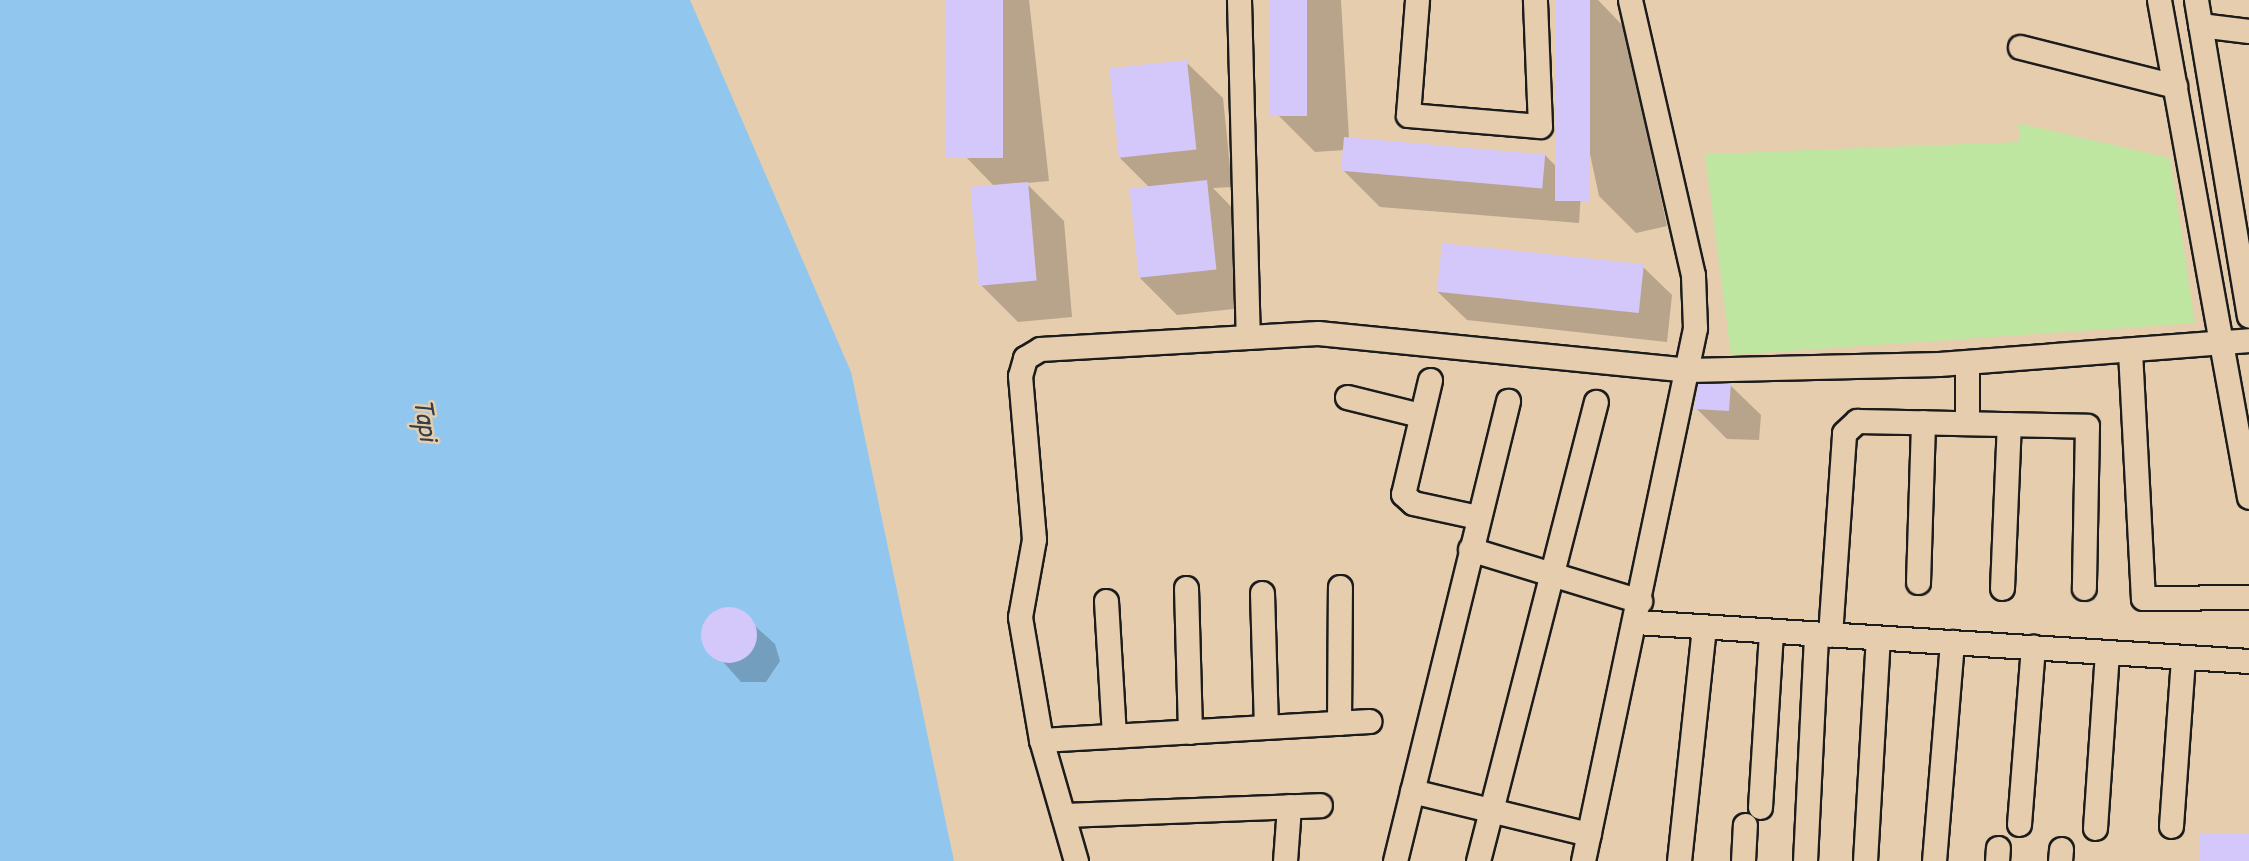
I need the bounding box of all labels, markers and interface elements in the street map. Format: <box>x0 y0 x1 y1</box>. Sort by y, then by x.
water label: Tapi <box>407 396 447 444</box>

